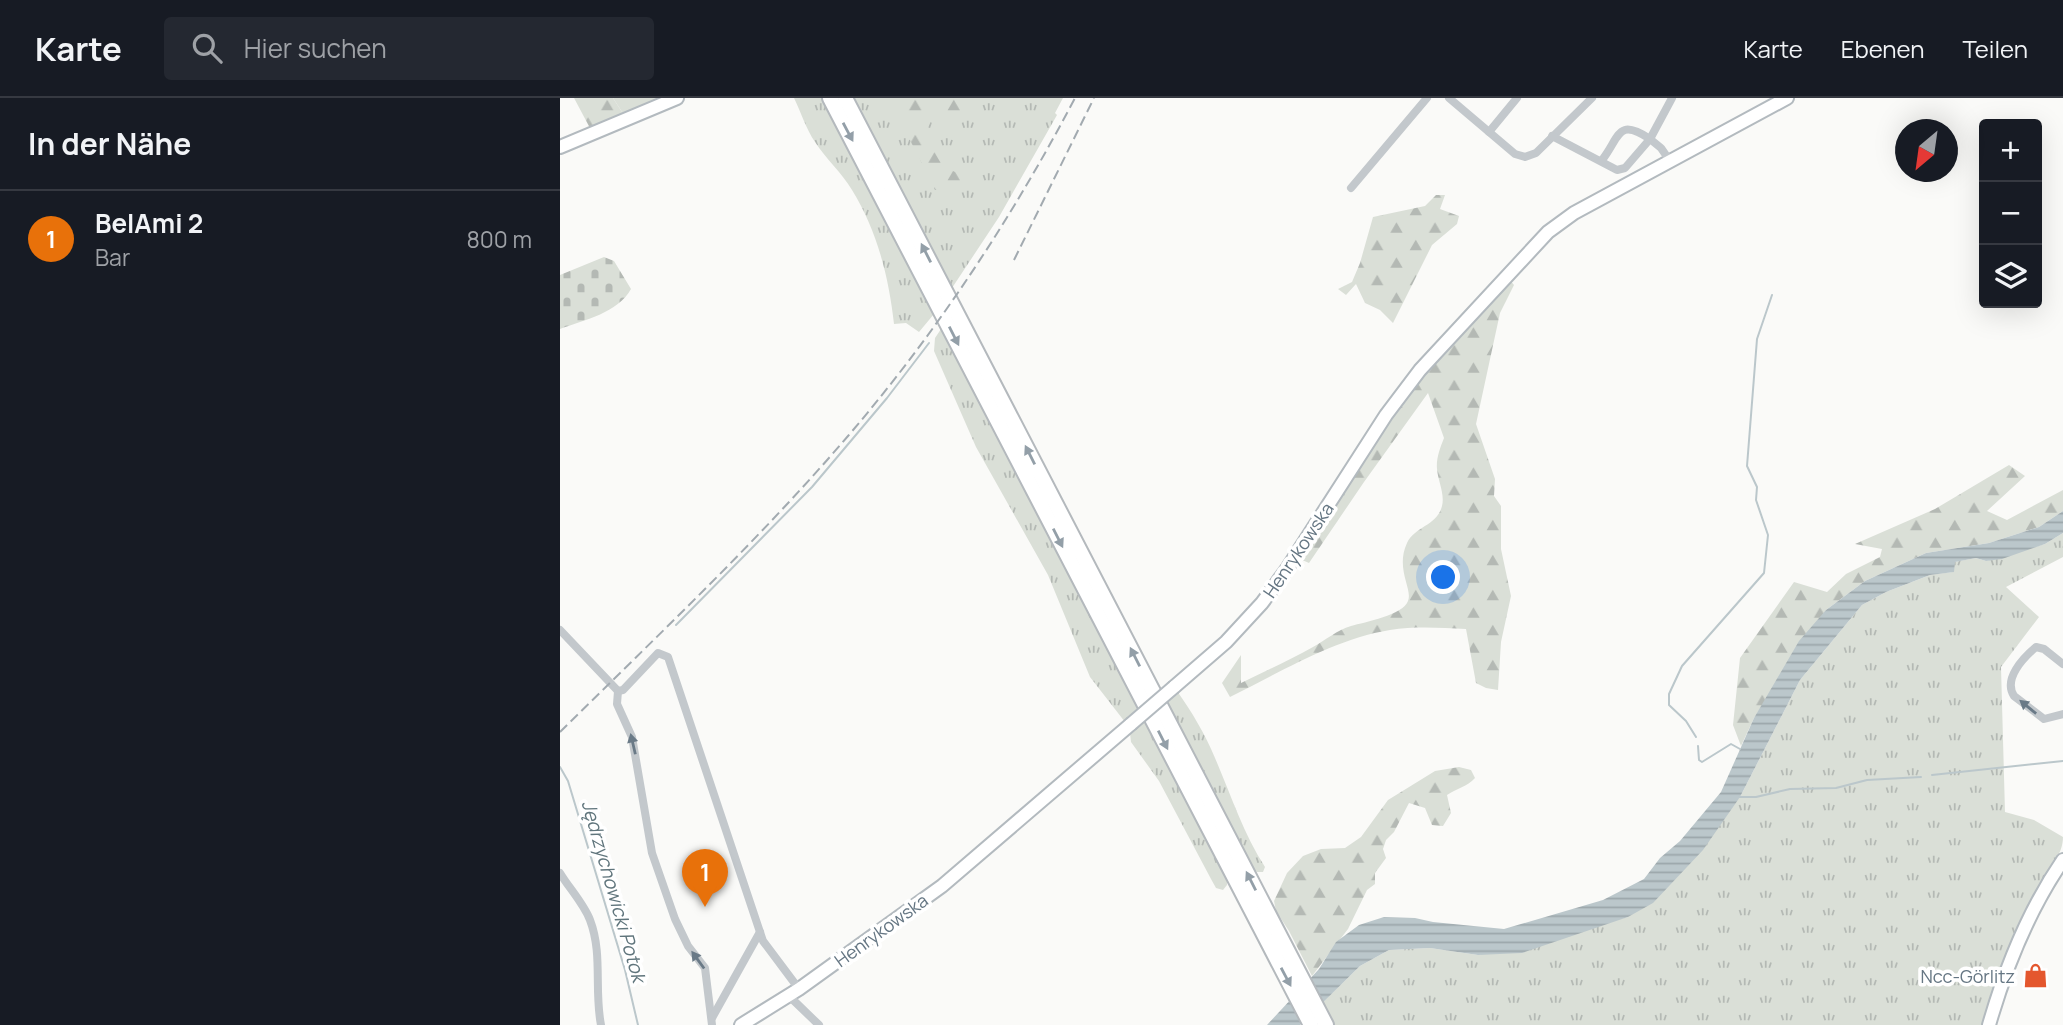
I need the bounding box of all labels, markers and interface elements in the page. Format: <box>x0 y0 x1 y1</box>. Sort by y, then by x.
search box <box>164 17 654 80</box>
text: Karte <box>35 26 122 71</box>
icon: search <box>188 29 226 67</box>
text: Hier suchen <box>244 30 387 66</box>
text: Karte <box>1743 32 1803 65</box>
text: Ebenen <box>1841 32 1924 65</box>
text: Teilen <box>1962 32 2028 65</box>
north arrow <box>1895 119 1958 182</box>
map controls <box>1979 119 2042 308</box>
button: + <box>1979 119 2042 182</box>
one-way arrow <box>843 122 854 142</box>
text: In der Nähe <box>28 123 191 164</box>
button: − <box>1979 182 2042 245</box>
text: BelAmi 2 <box>95 205 203 241</box>
text: 1 <box>46 223 56 255</box>
text: 800 m <box>466 223 532 255</box>
text: Bar <box>95 241 130 273</box>
one-way arrow <box>920 243 931 263</box>
button: layers <box>1979 245 2042 308</box>
one-way arrow <box>947 326 959 346</box>
one-way arrow <box>1025 445 1036 465</box>
street label: Henrykowska <box>1257 498 1339 602</box>
one-way arrow <box>1052 528 1064 548</box>
your location <box>1426 560 1460 594</box>
one-way arrow <box>1130 647 1141 667</box>
one-way arrow <box>2019 700 2036 715</box>
one-way arrow <box>1156 730 1168 750</box>
one-way arrow <box>627 733 638 755</box>
water label: Jędrzychowicki Potok <box>576 797 653 987</box>
pin: 1 <box>682 849 728 907</box>
one-way arrow <box>1246 871 1257 891</box>
street label: Henrykowska <box>829 888 933 972</box>
one-way arrow <box>691 950 705 969</box>
shop icon: Ncc-Görlitz <box>2021 962 2049 990</box>
place label: Ncc-Görlitz <box>1920 964 2015 988</box>
one-way arrow <box>1280 968 1292 987</box>

